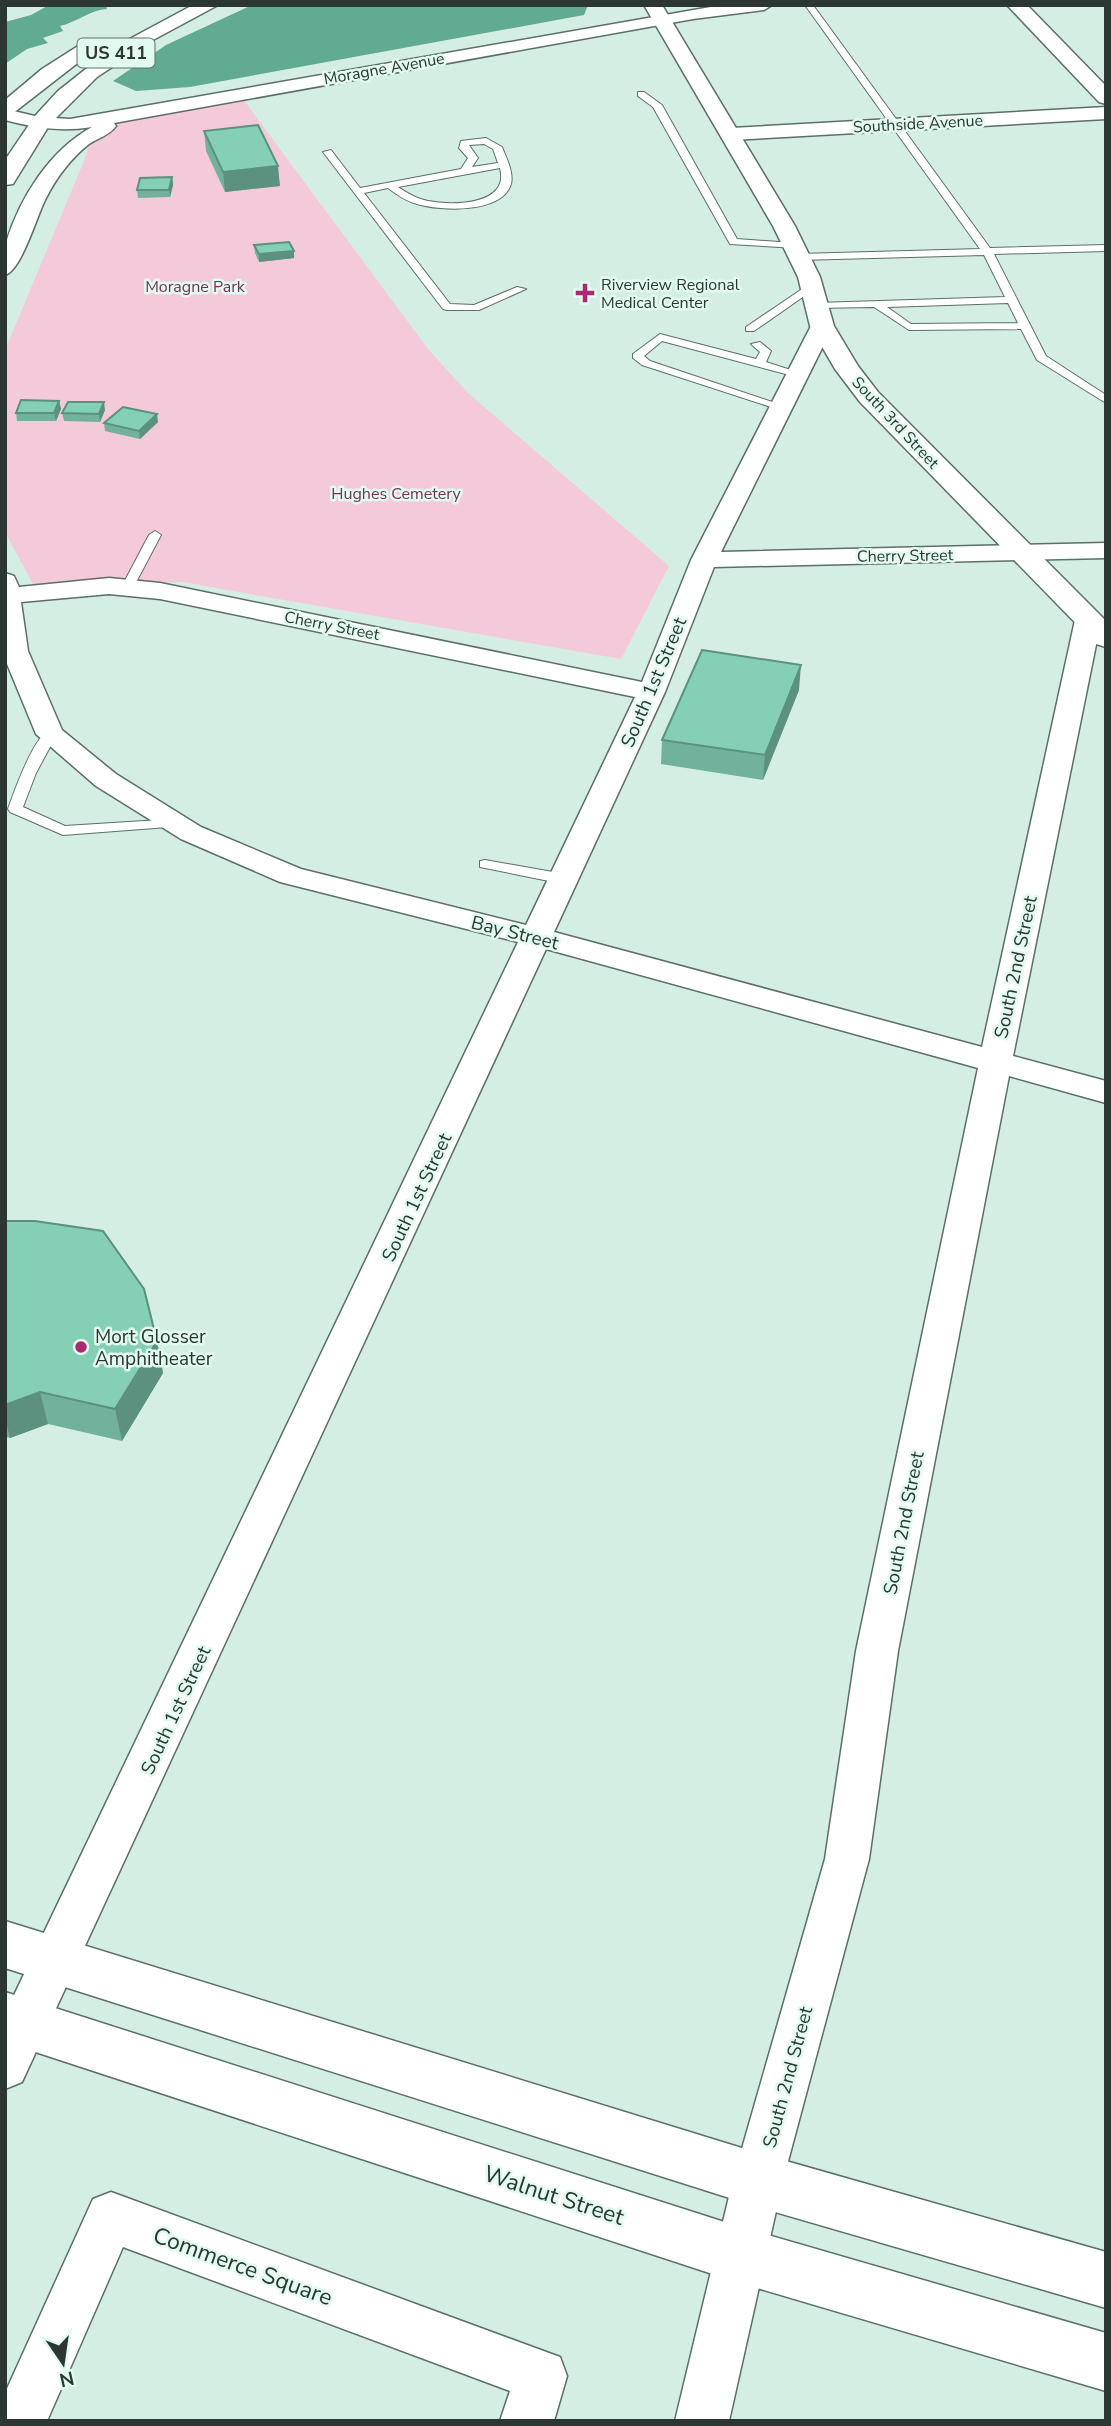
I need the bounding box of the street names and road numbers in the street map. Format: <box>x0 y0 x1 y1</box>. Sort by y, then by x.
road number: US 411 <box>78 38 154 68</box>
street label: Moragne Avenue <box>322 48 446 90</box>
street label: Southside Avenue <box>852 110 984 138</box>
street label: South 3rd Street <box>847 372 944 474</box>
street label: Cherry Street <box>857 544 954 568</box>
street label: Cherry Street <box>282 606 382 646</box>
street label: South 1st Street <box>615 613 693 751</box>
street label: South 2nd Street <box>988 893 1044 1041</box>
street label: Bay Street <box>468 910 562 956</box>
street label: South 1st Street <box>376 1129 458 1266</box>
street label: South 2nd Street <box>877 1449 931 1597</box>
street label: South 1st Street <box>135 1642 217 1779</box>
street label: South 2nd Street <box>757 2003 819 2151</box>
street label: Walnut Street <box>480 2158 629 2233</box>
street label: Commerce Square <box>149 2220 337 2313</box>

